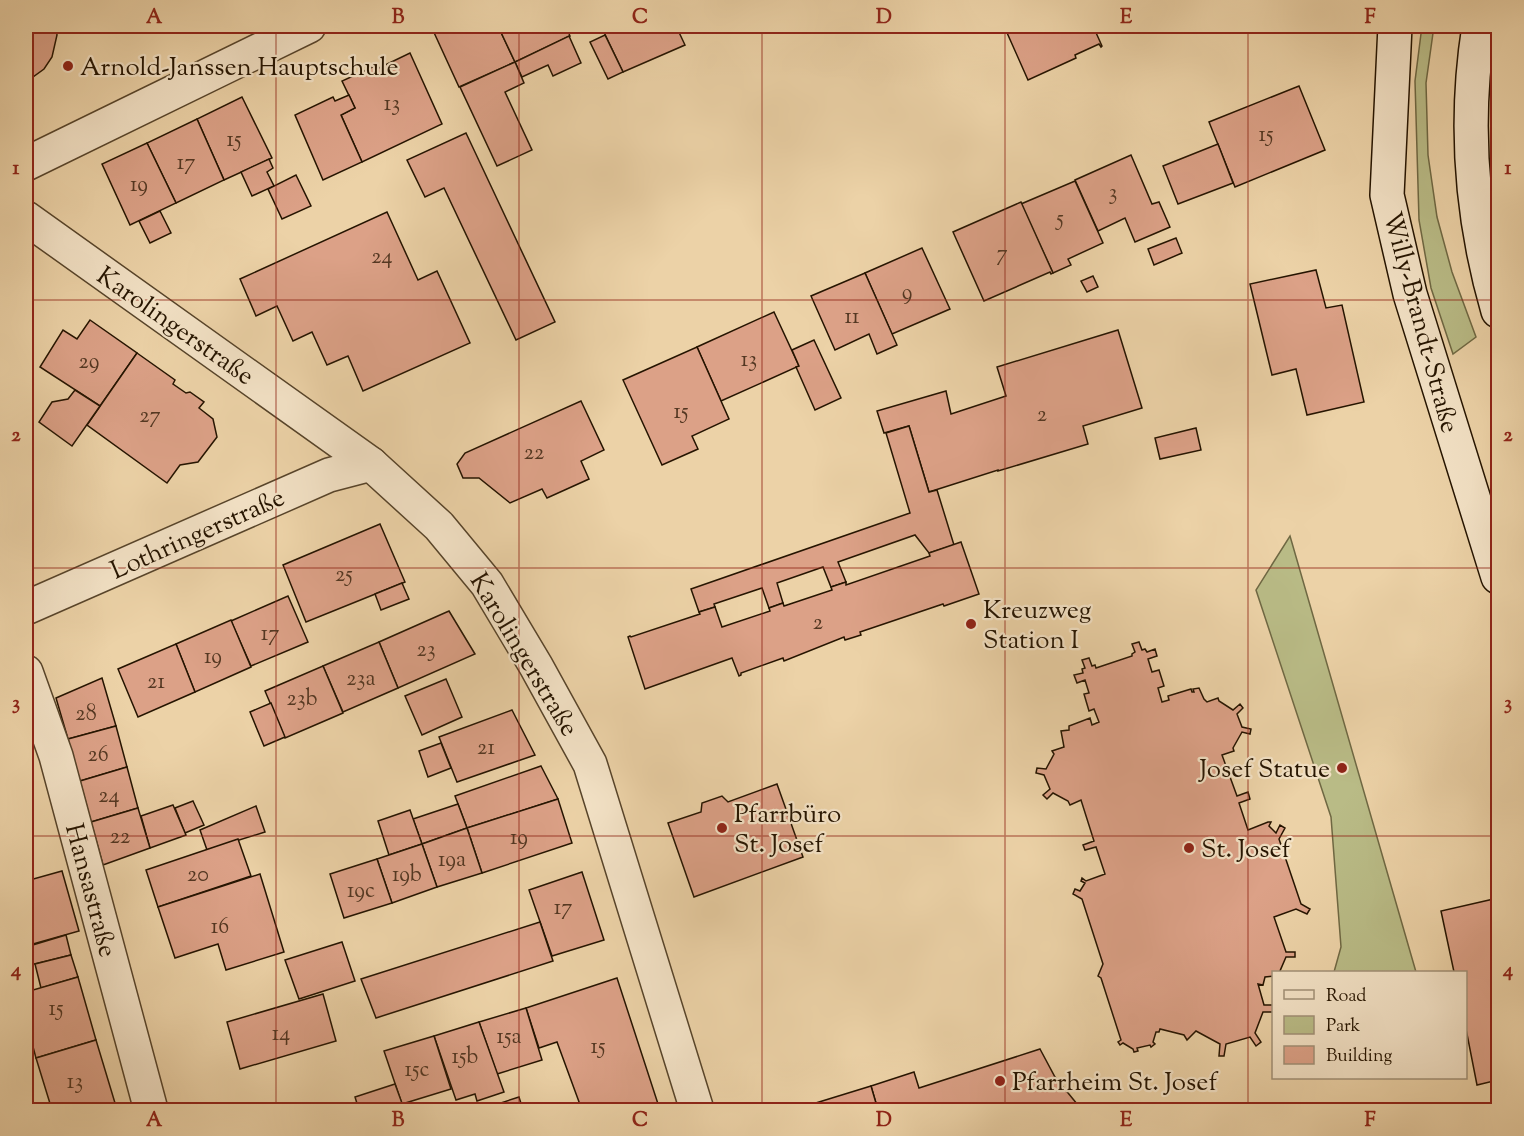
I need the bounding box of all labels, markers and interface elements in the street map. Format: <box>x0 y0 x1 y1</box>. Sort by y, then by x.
text: A <box>146 4 163 33</box>
text: B <box>392 4 405 33</box>
text: C <box>632 4 648 33</box>
text: D <box>876 4 892 33</box>
text: E <box>1120 4 1133 33</box>
text: F <box>1364 4 1376 33</box>
place label: Arnold-Janssen Hauptschule <box>80 50 399 87</box>
marker: Arnold-Janssen Hauptschule <box>61 59 75 73</box>
house number: 13 <box>384 89 400 121</box>
house number: 15 <box>1258 120 1274 152</box>
house number: 15 <box>226 125 242 157</box>
house number: 17 <box>177 148 195 180</box>
text: 1 <box>13 155 20 184</box>
text: 1 <box>1505 155 1512 184</box>
house number: 19 <box>130 170 148 202</box>
house number: 3 <box>1109 178 1117 210</box>
house number: 5 <box>1054 204 1064 236</box>
street label: Willy-Brandt-Straße <box>1372 208 1467 437</box>
house number: 7 <box>996 239 1008 271</box>
house number: 24 <box>371 242 393 274</box>
street label: Karolingerstraße <box>88 259 261 395</box>
house number: 9 <box>902 278 912 310</box>
house number: 11 <box>845 302 860 334</box>
house number: 13 <box>741 345 757 377</box>
house number: 29 <box>79 347 100 379</box>
house number: 15 <box>673 397 689 429</box>
house number: 2 <box>1037 400 1047 432</box>
house number: 27 <box>139 401 161 433</box>
text: 2 <box>11 422 21 451</box>
text: 2 <box>1503 422 1513 451</box>
house number: 22 <box>524 438 544 470</box>
street label: Lothringerstraße <box>105 480 291 590</box>
house number: 25 <box>335 560 353 592</box>
street label: Karolingerstraße <box>459 566 586 744</box>
place label: Kreuzweg Station I <box>983 593 1091 660</box>
house number: 2 <box>813 608 823 640</box>
marker: Kreuzweg Station I <box>964 617 978 631</box>
house number: 17 <box>261 619 279 651</box>
house number: 23 <box>416 635 436 667</box>
house number: 19 <box>204 642 222 674</box>
house number: 23a <box>346 664 376 696</box>
house number: 21 <box>147 667 165 699</box>
house number: 23b <box>287 684 318 716</box>
text: 3 <box>12 690 20 719</box>
text: 3 <box>1504 690 1512 719</box>
house number: 28 <box>75 699 97 731</box>
house number: 21 <box>477 733 495 765</box>
house number: 26 <box>87 740 109 772</box>
place label: Josef Statue <box>1197 752 1330 789</box>
marker: Josef Statue <box>1335 761 1349 775</box>
house number: 24 <box>98 781 120 813</box>
place label: Pfarrbüro St. Josef <box>734 797 841 864</box>
street label: Hansastraße <box>54 820 125 962</box>
marker: Pfarrbüro St. Josef <box>715 821 729 835</box>
house number: 22 <box>110 822 130 854</box>
house number: 19 <box>510 823 528 855</box>
place label: St. Josef <box>1201 832 1292 869</box>
marker: St. Josef <box>1182 841 1196 855</box>
house number: 19a <box>438 845 466 877</box>
house number: 20 <box>187 860 209 892</box>
house number: 19b <box>392 860 422 892</box>
house number: 19c <box>347 876 375 908</box>
house number: 17 <box>554 893 572 925</box>
house number: 16 <box>211 912 229 944</box>
text: 4 <box>10 957 21 986</box>
text: 4 <box>1502 957 1513 986</box>
legend <box>1272 971 1467 1079</box>
text: Road <box>1326 984 1366 1010</box>
house number: 15 <box>48 994 64 1026</box>
text: Park <box>1326 1014 1361 1040</box>
house number: 14 <box>272 1019 290 1051</box>
house number: 15a <box>496 1022 522 1054</box>
house number: 15 <box>590 1032 606 1064</box>
house number: 15b <box>452 1042 478 1074</box>
text: Building <box>1326 1044 1392 1070</box>
house number: 15c <box>405 1055 430 1087</box>
place label: Pfarrheim St. Josef <box>1012 1065 1218 1102</box>
house number: 13 <box>67 1067 83 1099</box>
marker: Pfarrheim St. Josef <box>993 1074 1007 1088</box>
text: A <box>146 1107 163 1136</box>
text: B <box>392 1107 405 1136</box>
text: C <box>632 1107 648 1136</box>
text: D <box>876 1107 892 1136</box>
text: E <box>1120 1107 1133 1136</box>
text: F <box>1364 1107 1376 1136</box>

